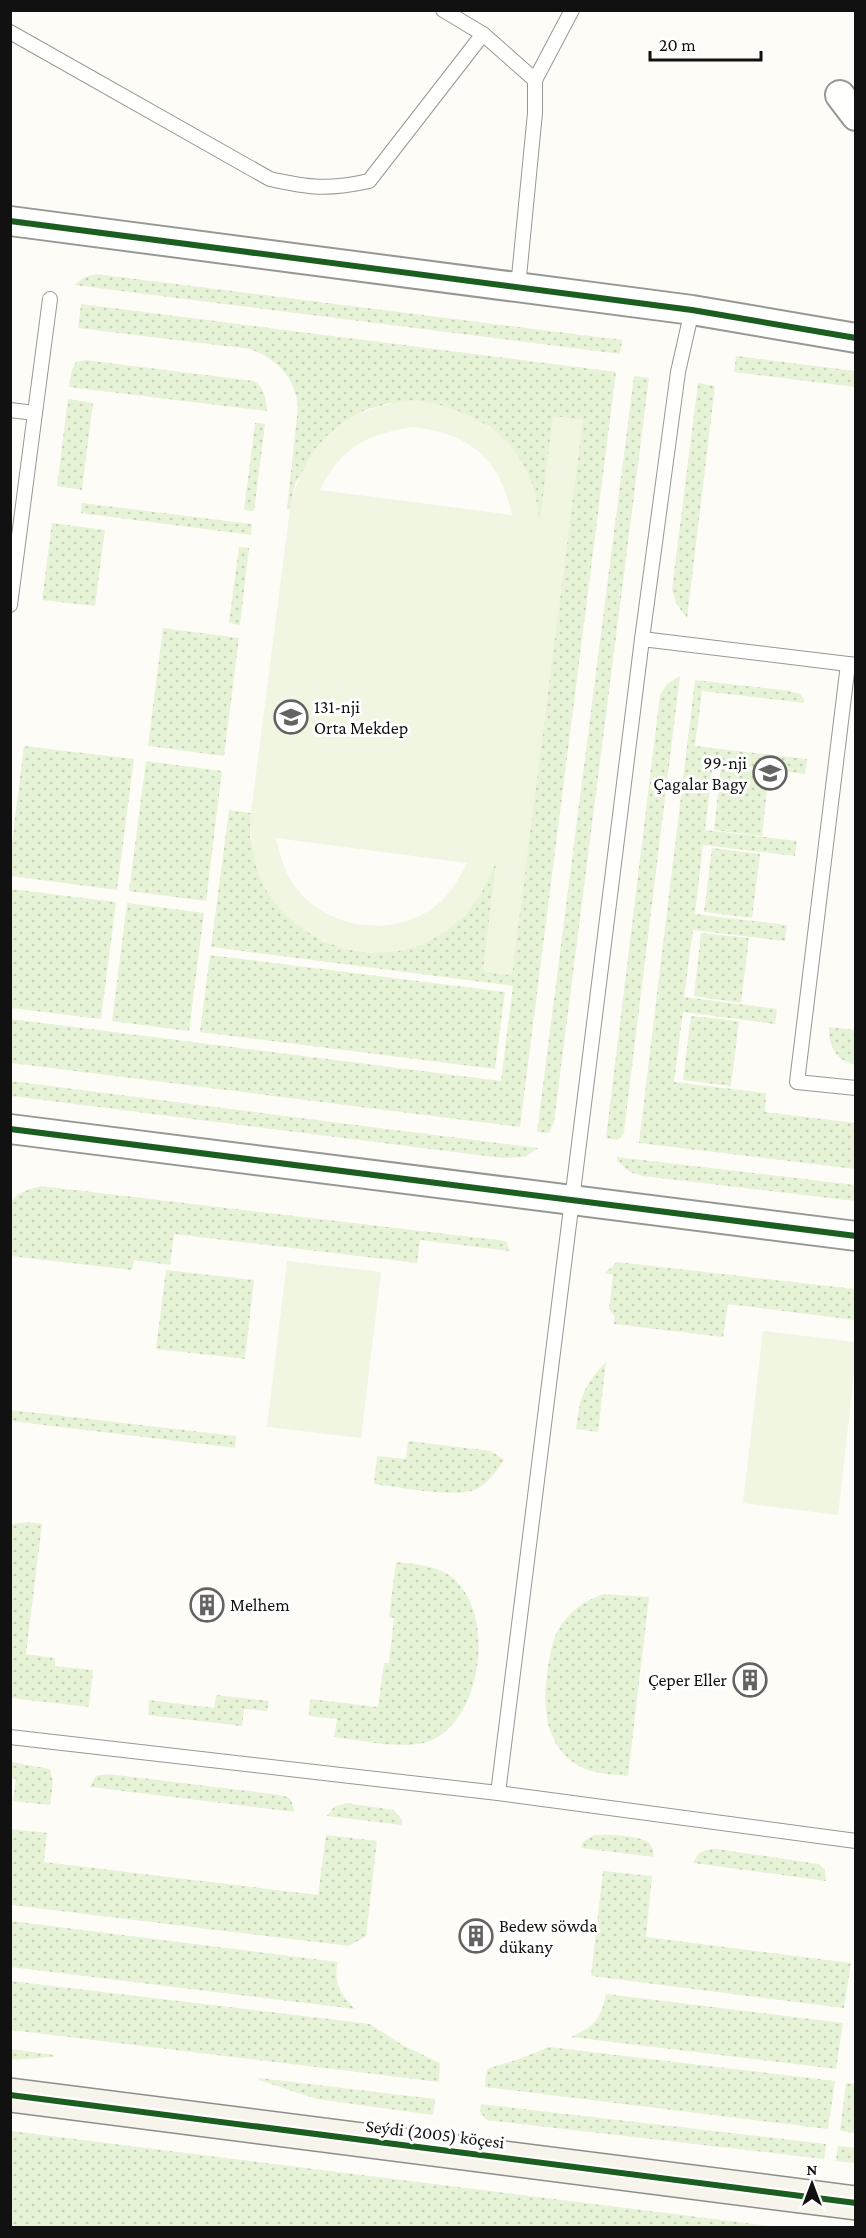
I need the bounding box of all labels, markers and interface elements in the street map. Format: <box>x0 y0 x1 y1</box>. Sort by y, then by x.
scale bar <box>650 24 761 62</box>
text: 20 m <box>659 35 696 55</box>
place label: 131-nji Orta Mekdep <box>314 697 408 738</box>
school or university icon: 131-nji Orta Mekdep <box>273 699 309 735</box>
place label: 99-nji Çagalar Bagy <box>653 753 748 794</box>
school or university icon: 99-nji Çagalar Bagy <box>752 755 788 791</box>
building icon: Melhem <box>189 1587 225 1623</box>
place label: Melhem <box>230 1595 290 1615</box>
building icon: Çeper Eller <box>732 1662 768 1698</box>
place label: Çeper Eller <box>648 1670 728 1690</box>
place label: Bedew söwda dükany <box>499 1916 598 1957</box>
building icon: Bedew söwda dükany <box>458 1918 494 1954</box>
street label: Seýdi (2005) köçesi <box>364 2116 506 2153</box>
north arrow <box>782 2154 842 2214</box>
text: N <box>807 2161 818 2178</box>

